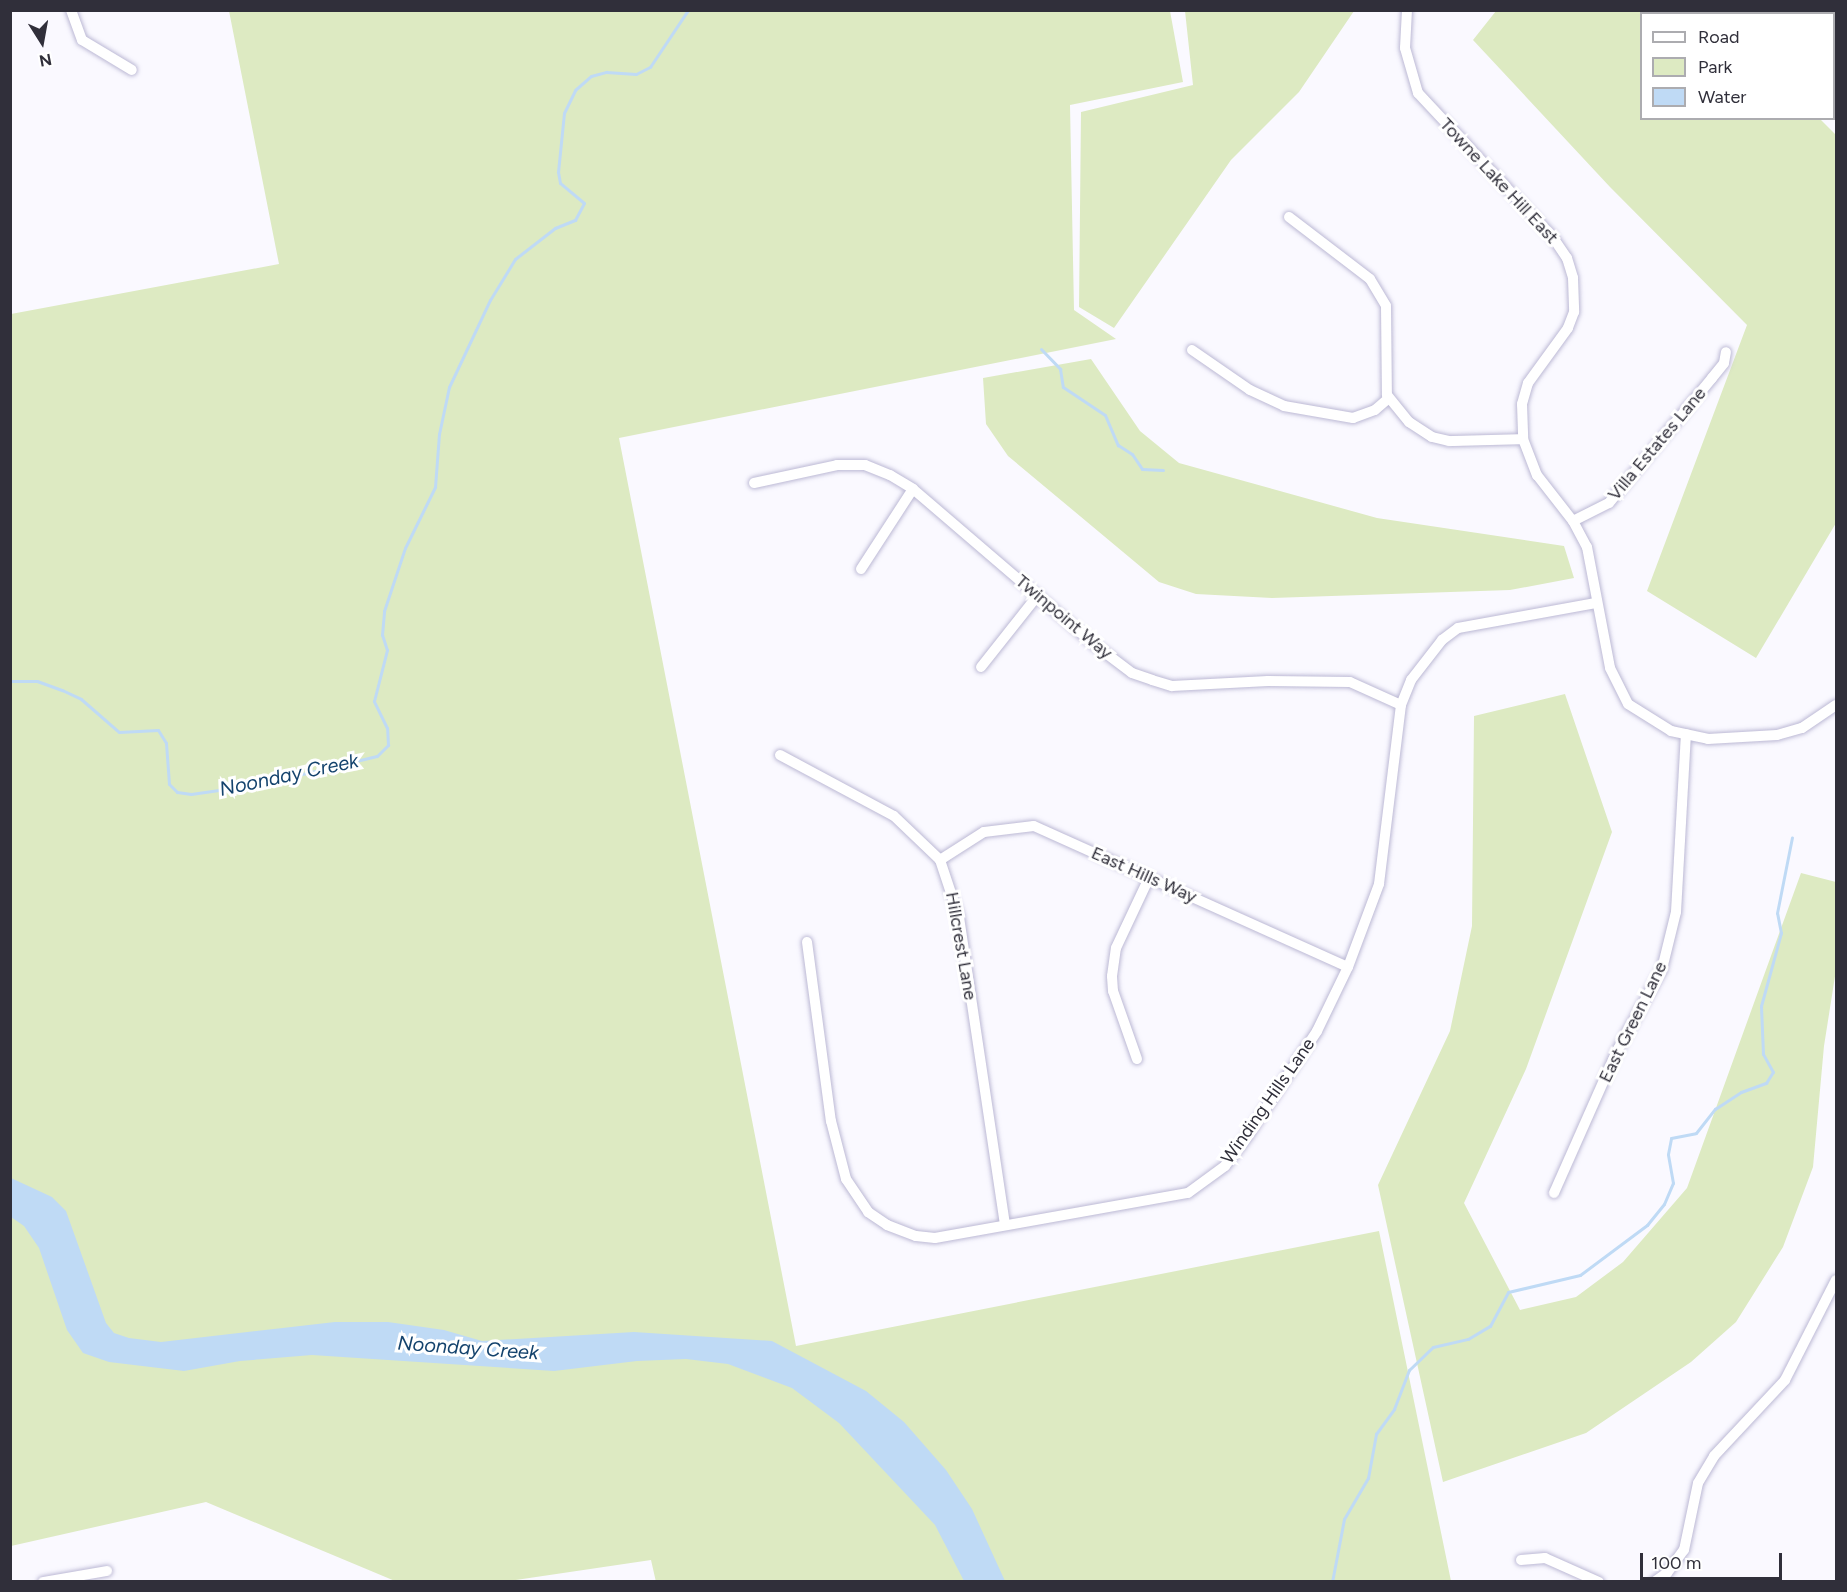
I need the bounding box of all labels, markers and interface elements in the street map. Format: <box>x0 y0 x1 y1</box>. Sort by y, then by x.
north arrow <box>12 12 72 72</box>
legend <box>1640 12 1835 120</box>
text: Road <box>1698 26 1739 48</box>
text: N <box>38 50 53 71</box>
text: Park <box>1698 56 1732 78</box>
text: Water <box>1698 86 1746 108</box>
street label: Towne Lake Hill East <box>1435 114 1563 248</box>
street label: Villa Estates Lane <box>1603 383 1711 505</box>
street label: Twinpoint Way <box>1011 570 1117 664</box>
water label: Noonday Creek <box>217 749 361 801</box>
street label: East Hills Way <box>1088 842 1200 908</box>
street label: Hillcrest Lane <box>941 890 981 1002</box>
street label: East Green Lane <box>1594 958 1672 1086</box>
street label: Winding Hills Lane <box>1217 1034 1319 1168</box>
water label: Noonday Creek <box>397 1331 539 1365</box>
scale bar <box>1643 1541 1786 1579</box>
text: 100 m <box>1651 1552 1701 1574</box>

